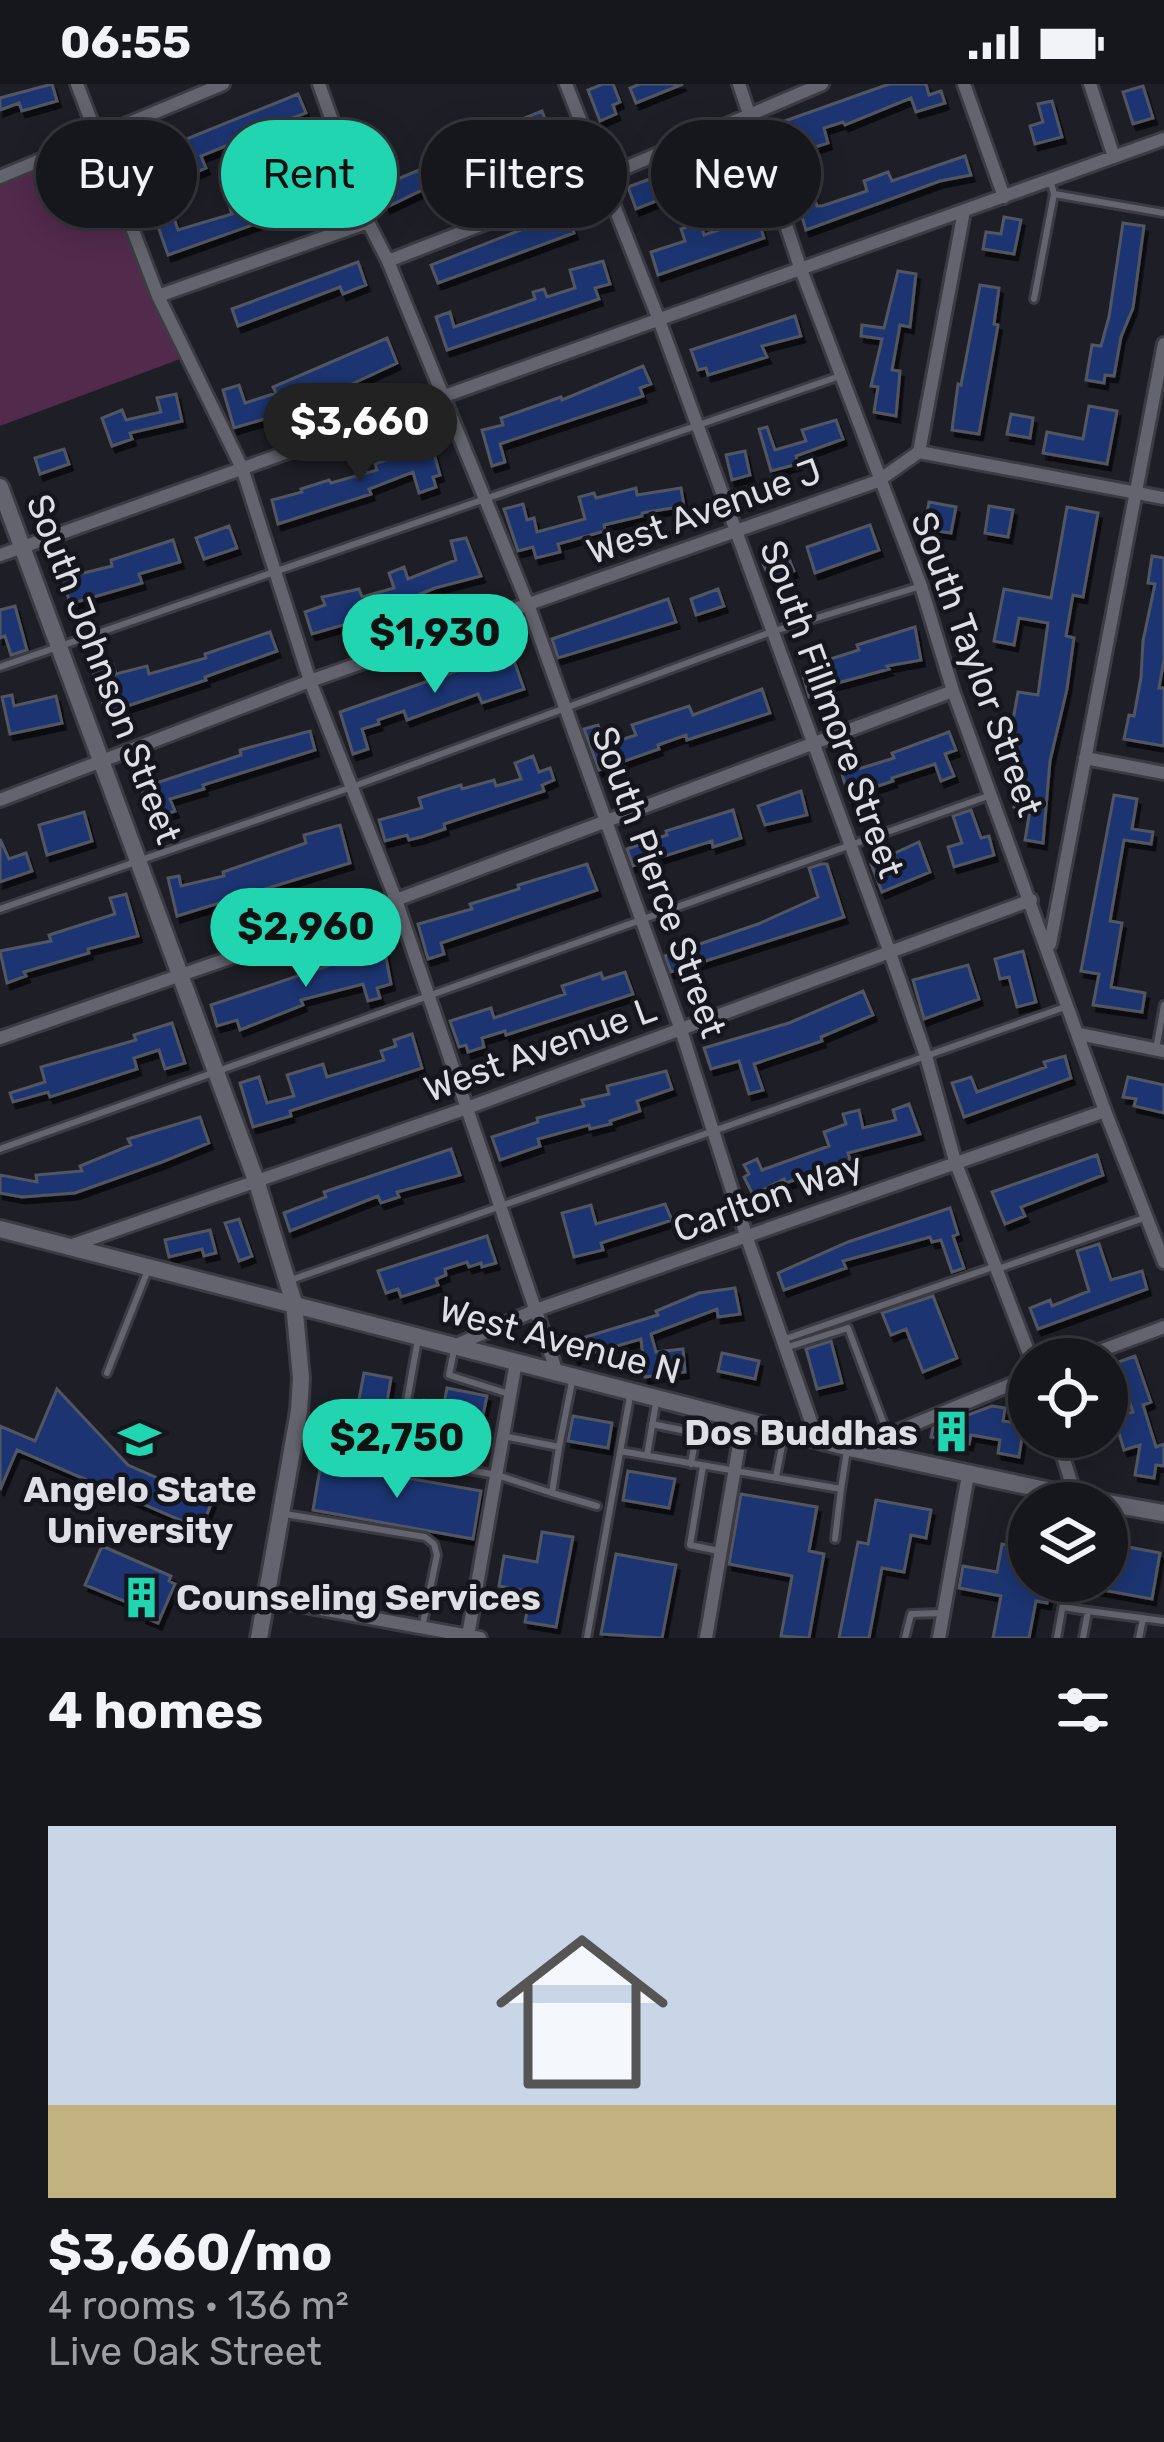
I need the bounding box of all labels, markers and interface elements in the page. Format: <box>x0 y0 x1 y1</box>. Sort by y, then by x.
text: 06:55 <box>60 16 191 69</box>
chip: Buy <box>36 120 197 228</box>
chip: Rent <box>221 120 397 228</box>
chip: Filters <box>421 120 627 228</box>
chip: New <box>651 120 821 228</box>
pin: $3,660 <box>262 383 458 485</box>
text: $3,660 <box>290 399 430 445</box>
street label: West Avenue J <box>581 449 827 573</box>
street label: South Johnson Street <box>18 488 190 850</box>
street label: South Taylor Street <box>902 506 1052 822</box>
street label: South Fillmore Street <box>751 534 913 884</box>
pin: $1,930 <box>337 594 533 696</box>
text: $1,930 <box>369 610 501 656</box>
street label: South Pierce Street <box>583 721 735 1043</box>
pin: $2,960 <box>208 888 404 990</box>
text: $2,960 <box>237 904 375 950</box>
street label: West Avenue L <box>418 987 662 1111</box>
street label: Carlton Way <box>667 1143 869 1251</box>
street label: West Avenue N <box>434 1287 686 1393</box>
map controls <box>1008 1338 1128 1602</box>
button: locate <box>1008 1338 1128 1458</box>
pin: $2,750 <box>299 1399 495 1501</box>
building icon: Dos Buddhas <box>929 1409 975 1455</box>
place label: Dos Buddhas <box>684 1411 918 1454</box>
text: $2,750 <box>329 1415 465 1461</box>
school or university icon: Angelo State University <box>117 1416 163 1462</box>
place label: Angelo State University <box>23 1468 257 1552</box>
button: layers <box>1008 1482 1128 1602</box>
building icon: Counseling Services <box>119 1574 165 1620</box>
place label: Counseling Services <box>176 1576 541 1619</box>
icon: filters <box>1050 1677 1116 1743</box>
text: 4 homes <box>48 1680 263 1741</box>
icon: home <box>474 1904 690 2120</box>
text: $3,660/mo <box>48 2222 332 2283</box>
text: 4 rooms · 136 m² <box>48 2283 349 2329</box>
text: Live Oak Street <box>48 2329 322 2375</box>

